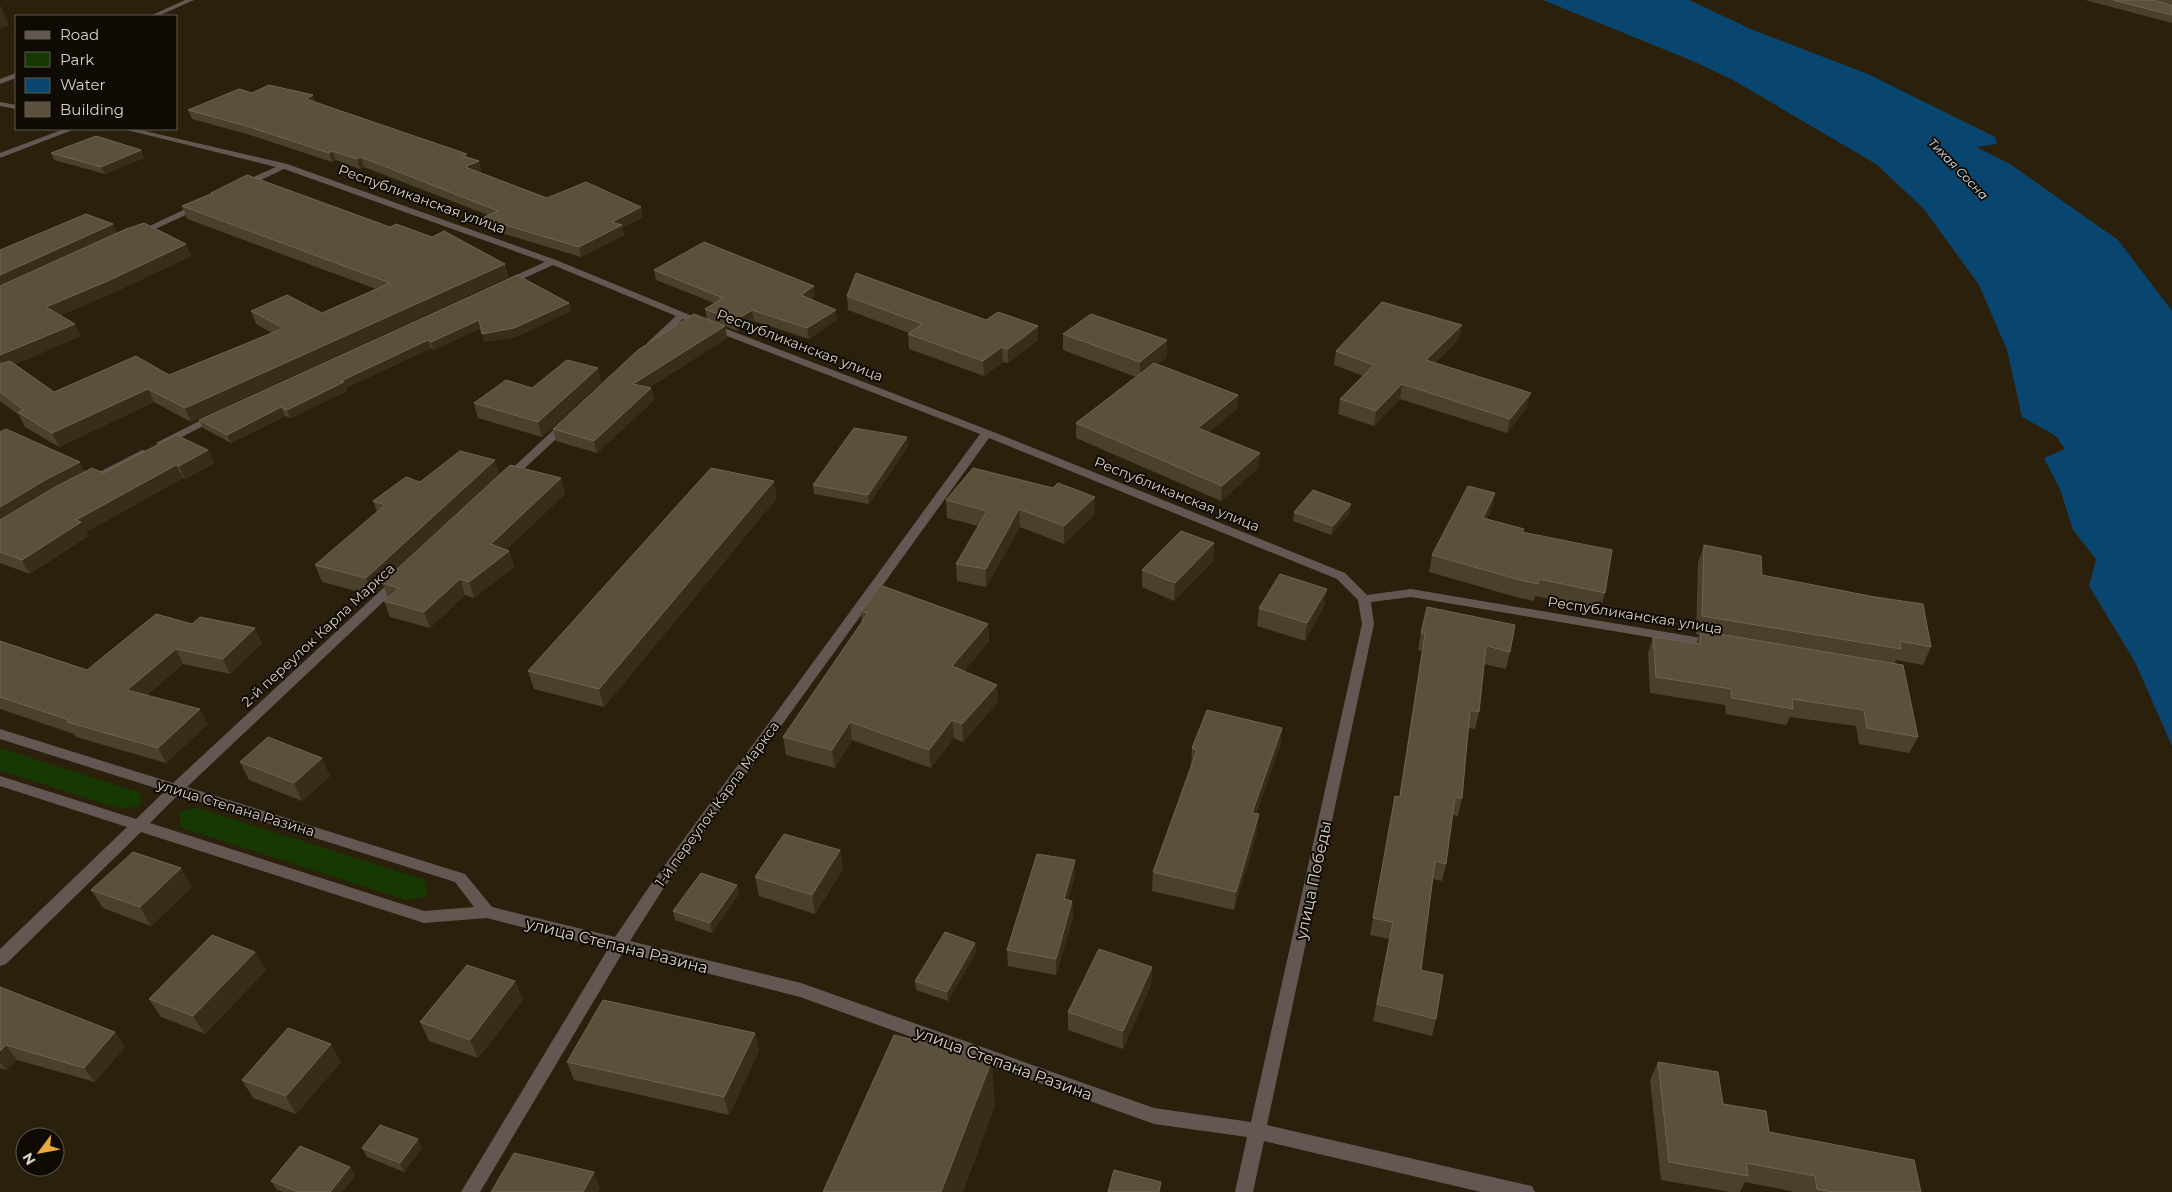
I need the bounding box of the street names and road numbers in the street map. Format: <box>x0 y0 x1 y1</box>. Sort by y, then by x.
street label: Республиканская улица <box>336 160 508 238</box>
street label: Республиканская улица <box>714 305 886 385</box>
street label: Республиканская улица <box>1092 453 1262 535</box>
street label: 2-й переулок Карла Маркса <box>238 559 398 711</box>
street label: Республиканская улица <box>1546 592 1724 638</box>
street label: 1-й переулок Карла Маркса <box>651 718 783 890</box>
street label: улица Степана Разина <box>154 775 317 841</box>
street label: улица Победы <box>1291 819 1335 942</box>
street label: улица Степана Разина <box>523 913 710 977</box>
street label: улица Степана Разина <box>912 1022 1095 1104</box>

